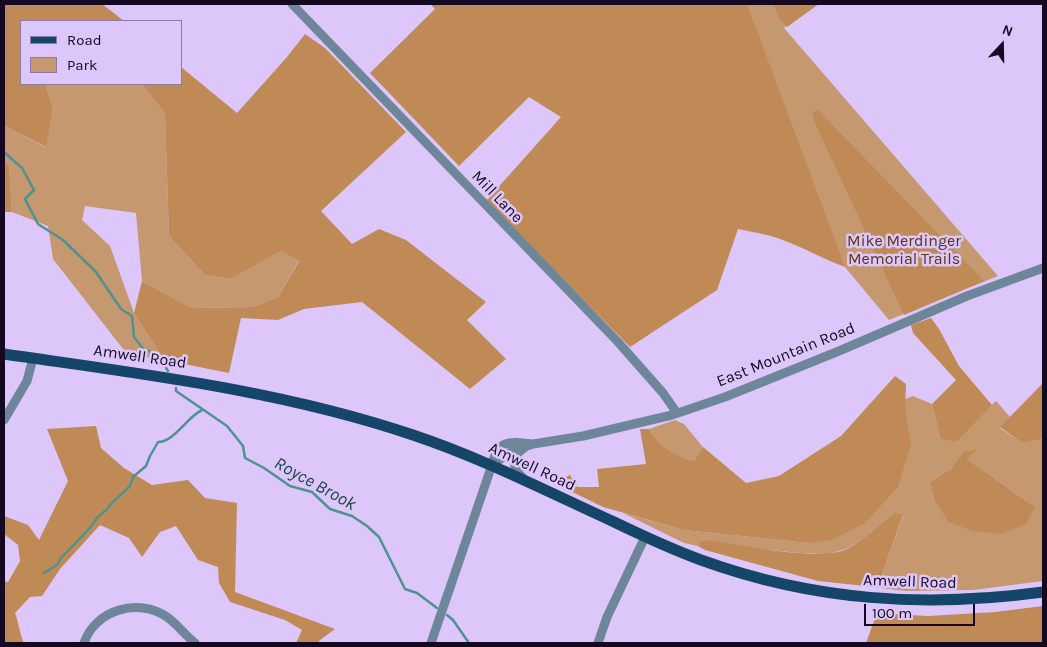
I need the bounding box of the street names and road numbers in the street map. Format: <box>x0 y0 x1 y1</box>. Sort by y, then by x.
street label: Mill Lane <box>467 167 527 227</box>
street label: East Mountain Road <box>714 318 858 392</box>
street label: Amwell Road <box>92 341 188 373</box>
street label: Amwell Road <box>486 439 578 495</box>
street label: Amwell Road <box>863 571 957 593</box>

